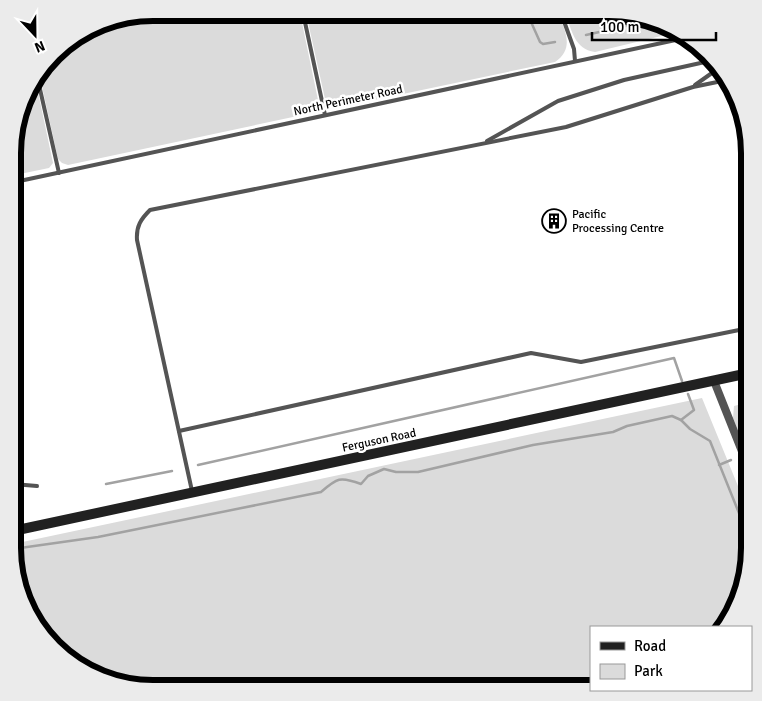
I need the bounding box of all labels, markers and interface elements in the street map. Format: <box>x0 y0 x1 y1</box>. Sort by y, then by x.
north arrow <box>10 10 60 60</box>
scale bar <box>592 10 716 42</box>
text: 100 m <box>600 18 640 36</box>
text: N <box>32 37 47 56</box>
street label: North Perimeter Road <box>292 82 404 119</box>
place label: Pacific Processing Centre <box>572 207 664 236</box>
building icon: Pacific Processing Centre <box>541 208 567 234</box>
street label: Ferguson Road <box>341 425 418 456</box>
legend <box>590 626 752 691</box>
text: Road <box>634 637 666 655</box>
text: Park <box>634 662 663 680</box>

